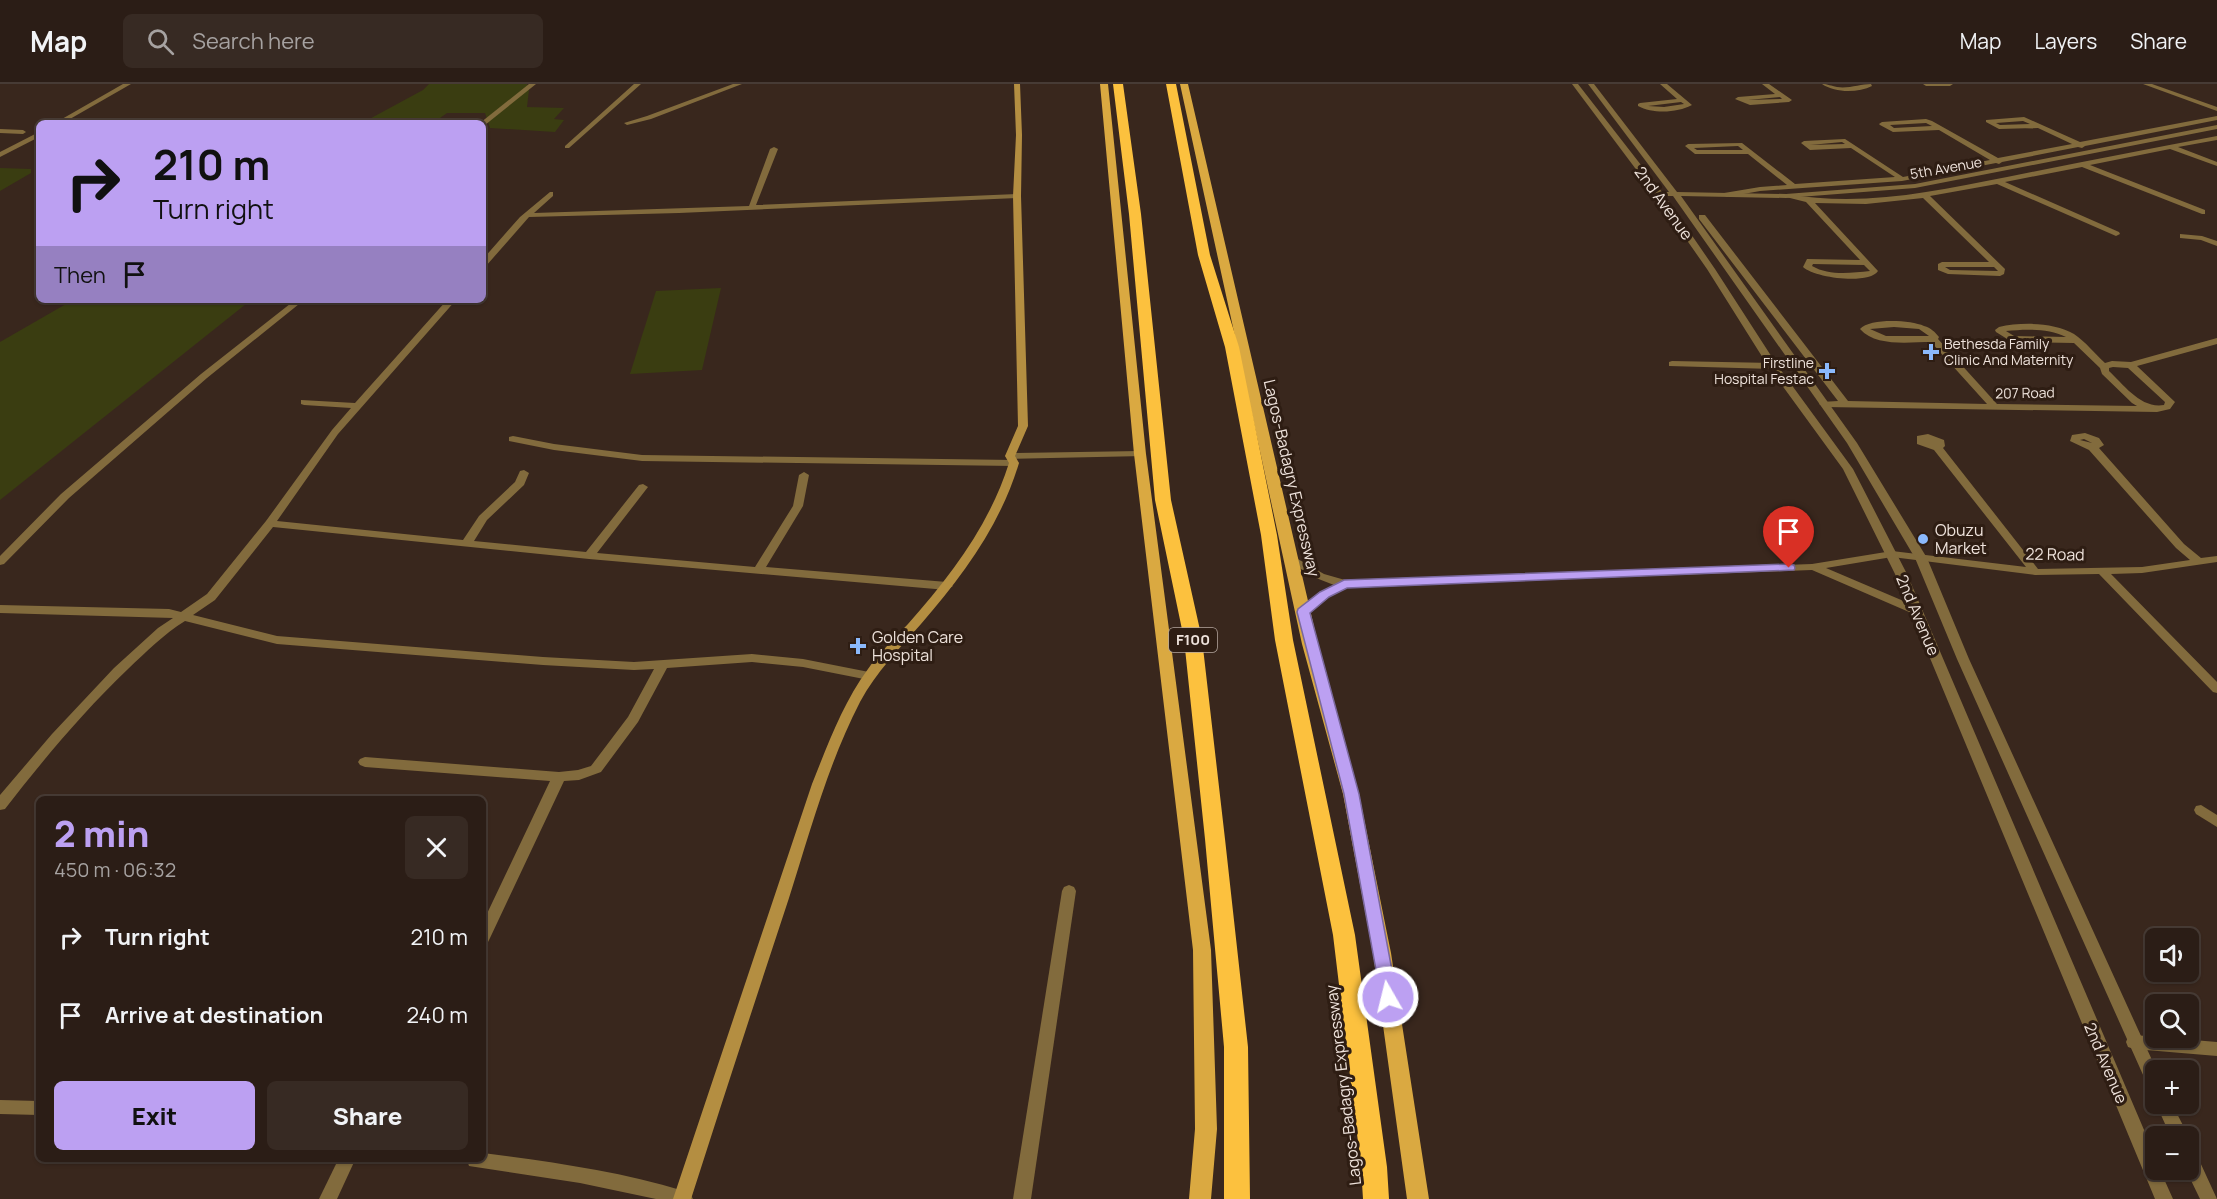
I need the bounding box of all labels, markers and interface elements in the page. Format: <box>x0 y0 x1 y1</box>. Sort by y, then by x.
search box <box>123 14 543 68</box>
text: Map <box>30 22 87 60</box>
icon: search <box>144 25 177 58</box>
text: Search here <box>192 26 315 56</box>
text: Map <box>1960 27 2001 55</box>
text: Layers <box>2034 27 2097 55</box>
text: Share <box>2130 27 2187 55</box>
text: 210 m <box>153 135 270 193</box>
icon: right <box>54 144 132 222</box>
street label: 5th Avenue <box>1908 152 1983 183</box>
street label: 2nd Avenue <box>1630 162 1698 244</box>
text: Turn right <box>153 190 274 227</box>
icon: arrive <box>118 258 151 291</box>
text: Then <box>54 260 106 290</box>
place label: Bethesda Family Clinic And Maternity <box>1944 334 2074 369</box>
marker: Bethesda Family Clinic And Maternity <box>1922 343 1940 361</box>
place label: Firstline Hospital Festac <box>1714 353 1814 388</box>
marker: Firstline Hospital Festac <box>1818 362 1836 380</box>
street label: Lagos-Badagry Expressway <box>1259 377 1326 579</box>
street label: 207 Road <box>1995 382 2055 403</box>
pin <box>1763 506 1814 568</box>
icon: arrive <box>1772 515 1805 548</box>
place label: Obuzu Market <box>1935 519 1987 559</box>
marker: Obuzu Market <box>1916 532 1930 546</box>
street label: 22 Road <box>2025 542 2085 566</box>
street label: 2nd Avenue <box>1891 571 1945 659</box>
place label: Golden Care Hospital <box>872 626 963 666</box>
road number: F100 <box>1169 628 1217 652</box>
marker: Golden Care Hospital <box>849 637 867 655</box>
text: 2 min <box>54 809 149 858</box>
button: close <box>405 816 468 879</box>
text: 450 m · 06:32 <box>54 856 176 883</box>
icon: right <box>54 921 87 954</box>
text: Turn right <box>105 922 210 952</box>
text: 210 m <box>410 922 468 952</box>
map controls <box>2145 928 2199 1180</box>
button: sound <box>2145 928 2199 982</box>
position arrow <box>1356 965 1420 1029</box>
street label: Lagos-Badagry Expressway <box>1320 983 1366 1187</box>
button: search <box>2145 994 2199 1048</box>
icon: arrive <box>54 999 87 1032</box>
text: Arrive at destination <box>105 1000 323 1030</box>
text: 240 m <box>406 1000 468 1030</box>
street label: 2nd Avenue <box>2079 1019 2133 1107</box>
button: + <box>2145 1060 2199 1114</box>
button: Exit <box>54 1081 255 1150</box>
button: Share <box>267 1081 468 1150</box>
button: − <box>2145 1126 2199 1180</box>

